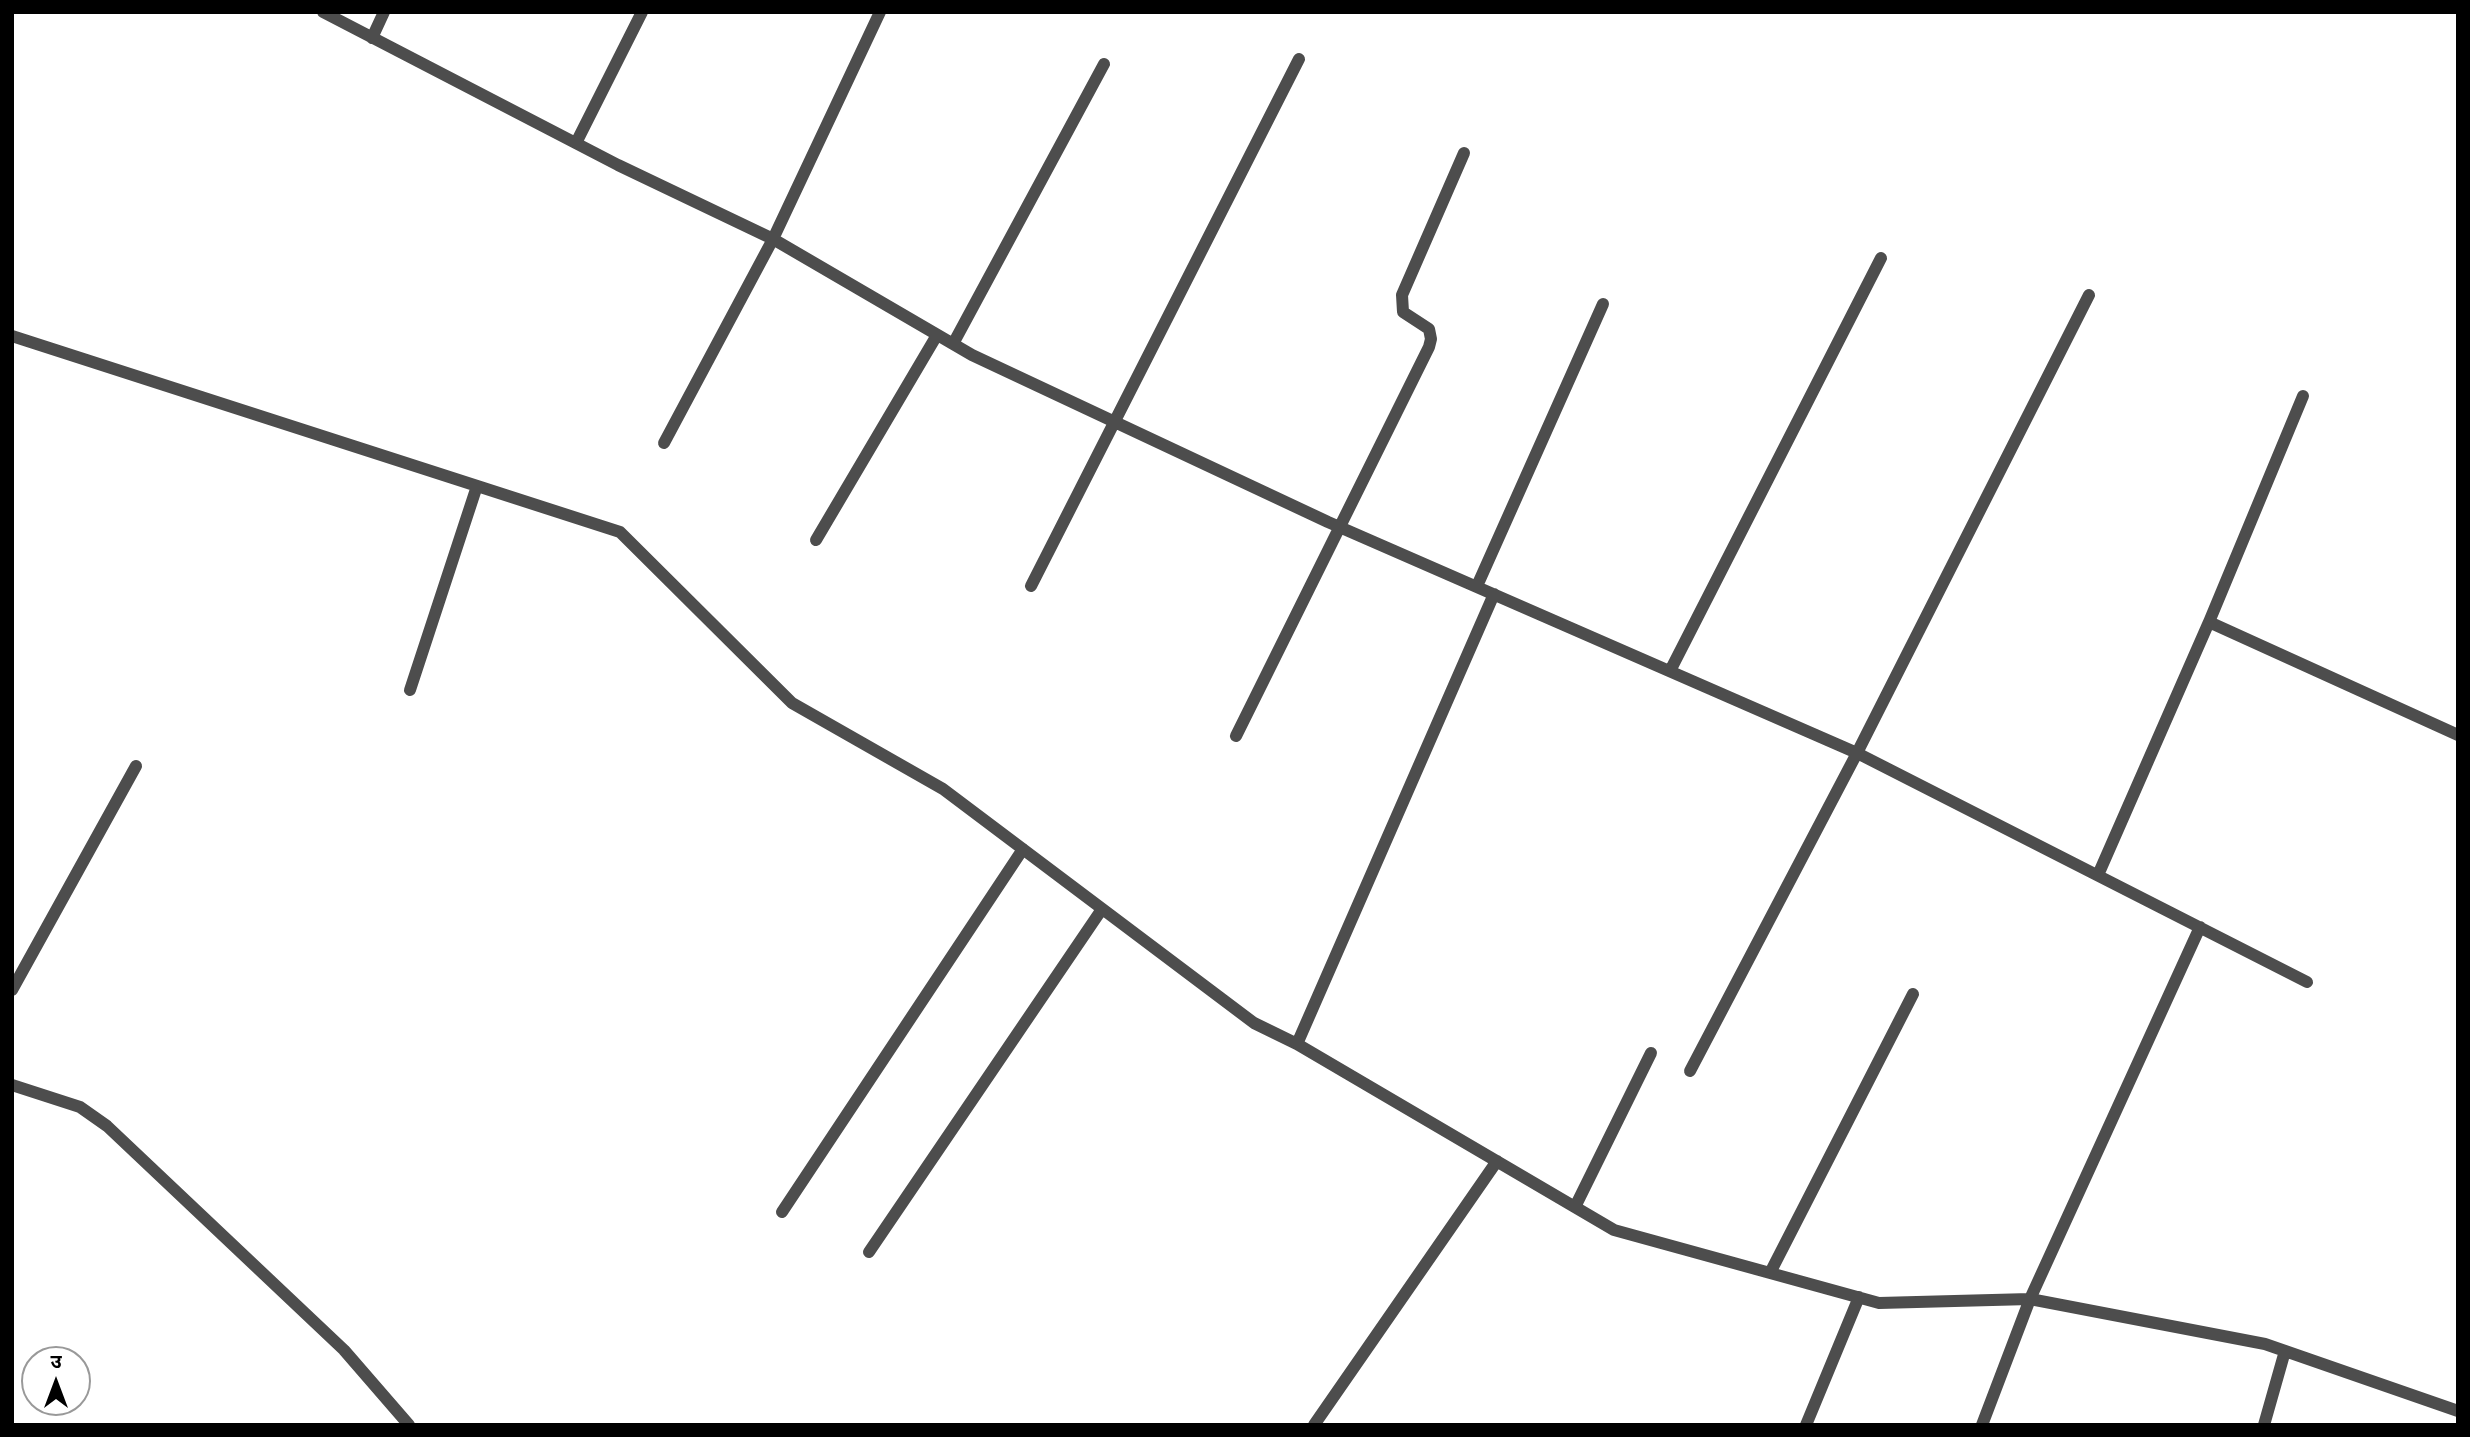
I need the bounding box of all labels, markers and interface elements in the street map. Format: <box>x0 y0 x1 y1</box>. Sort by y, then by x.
north arrow <box>21 1346 91 1416</box>
text: उ <box>50 1350 62 1373</box>

